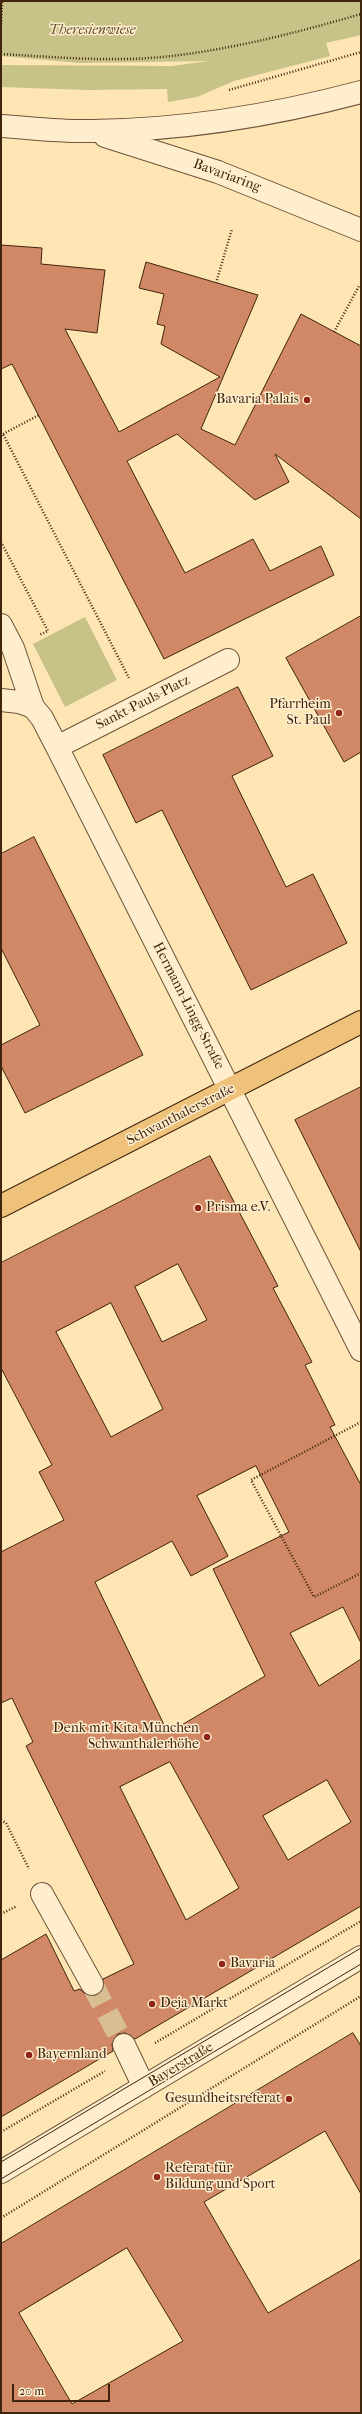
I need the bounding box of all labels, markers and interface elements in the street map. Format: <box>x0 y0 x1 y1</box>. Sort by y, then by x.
park label: Theresienwiese <box>49 23 135 39</box>
street label: Bavariaring <box>191 156 263 196</box>
place label: Bavaria Palais <box>216 392 299 408</box>
marker: Bavaria Palais <box>302 395 312 405</box>
street label: Sankt-Pauls-Platz <box>93 672 193 734</box>
place label: Pfarrheim St. Paul <box>269 697 331 730</box>
marker: Pfarrheim St. Paul <box>334 708 344 718</box>
street label: Hermann-Lingg-Straße <box>149 940 227 1072</box>
street label: Schwanthalerstraße <box>124 1081 238 1149</box>
place label: Prisma e.V. <box>206 1200 270 1216</box>
marker: Prisma e.V. <box>193 1203 203 1213</box>
place label: Denk mit Kita München Schwanthalerhöhe <box>53 1721 199 1754</box>
marker: Denk mit Kita München Schwanthalerhöhe <box>202 1732 212 1742</box>
place label: Bavaria <box>230 1956 275 1972</box>
marker: Bavaria <box>217 1959 227 1969</box>
place label: Deja Markt <box>160 1996 228 2012</box>
marker: Deja Markt <box>147 1999 157 2009</box>
street label: Bayerstraße <box>146 2039 216 2091</box>
place label: Bayernland <box>37 2047 107 2063</box>
marker: Bayernland <box>24 2050 34 2060</box>
place label: Gesundheitsreferat <box>165 2091 281 2107</box>
marker: Gesundheitsreferat <box>284 2094 294 2104</box>
place label: Referat für Bildung und Sport <box>165 2161 276 2194</box>
marker: Referat für Bildung und Sport <box>152 2172 162 2182</box>
scale bar <box>14 2376 112 2402</box>
text: 20 m <box>19 2384 44 2398</box>

